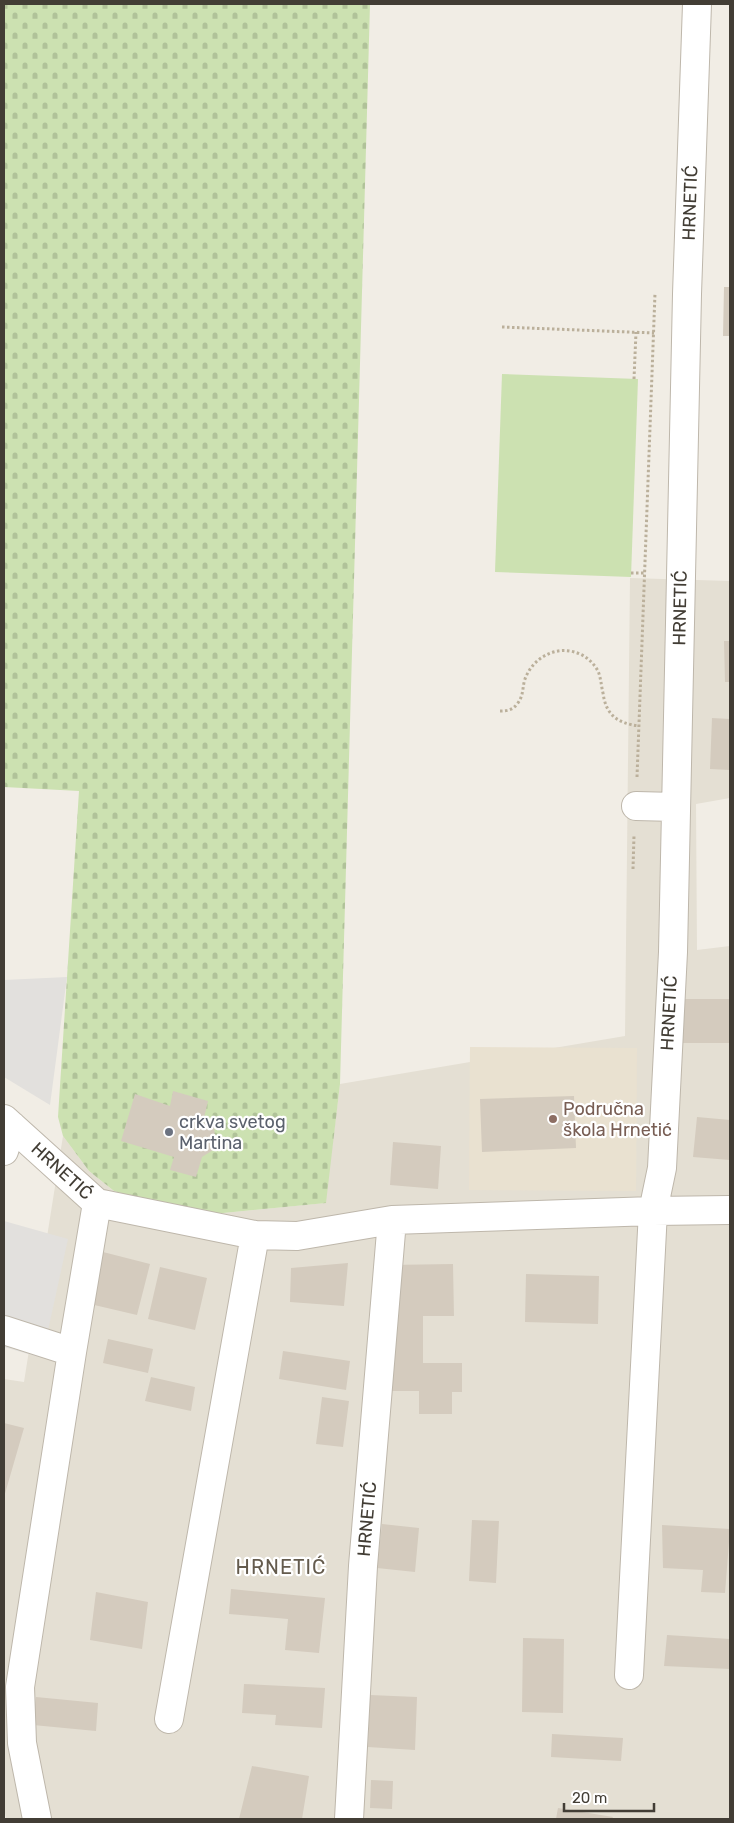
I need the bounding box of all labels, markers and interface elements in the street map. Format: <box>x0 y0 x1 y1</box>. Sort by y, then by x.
street label: HRNETIĆ <box>678 165 702 241</box>
street label: HRNETIĆ <box>668 570 692 646</box>
street label: HRNETIĆ <box>656 975 682 1051</box>
place label: Područna škola Hrnetić <box>563 1098 672 1141</box>
place label: crkva svetog Martina <box>179 1111 286 1154</box>
marker: Područna škola Hrnetić <box>547 1113 559 1125</box>
marker: crkva svetog Martina <box>163 1126 175 1138</box>
street label: HRNETIĆ <box>27 1138 97 1204</box>
street label: HRNETIĆ <box>353 1480 381 1558</box>
district label: HRNETIĆ <box>236 1555 326 1579</box>
scale bar <box>564 1780 654 1812</box>
text: 20 m <box>572 1789 607 1807</box>

